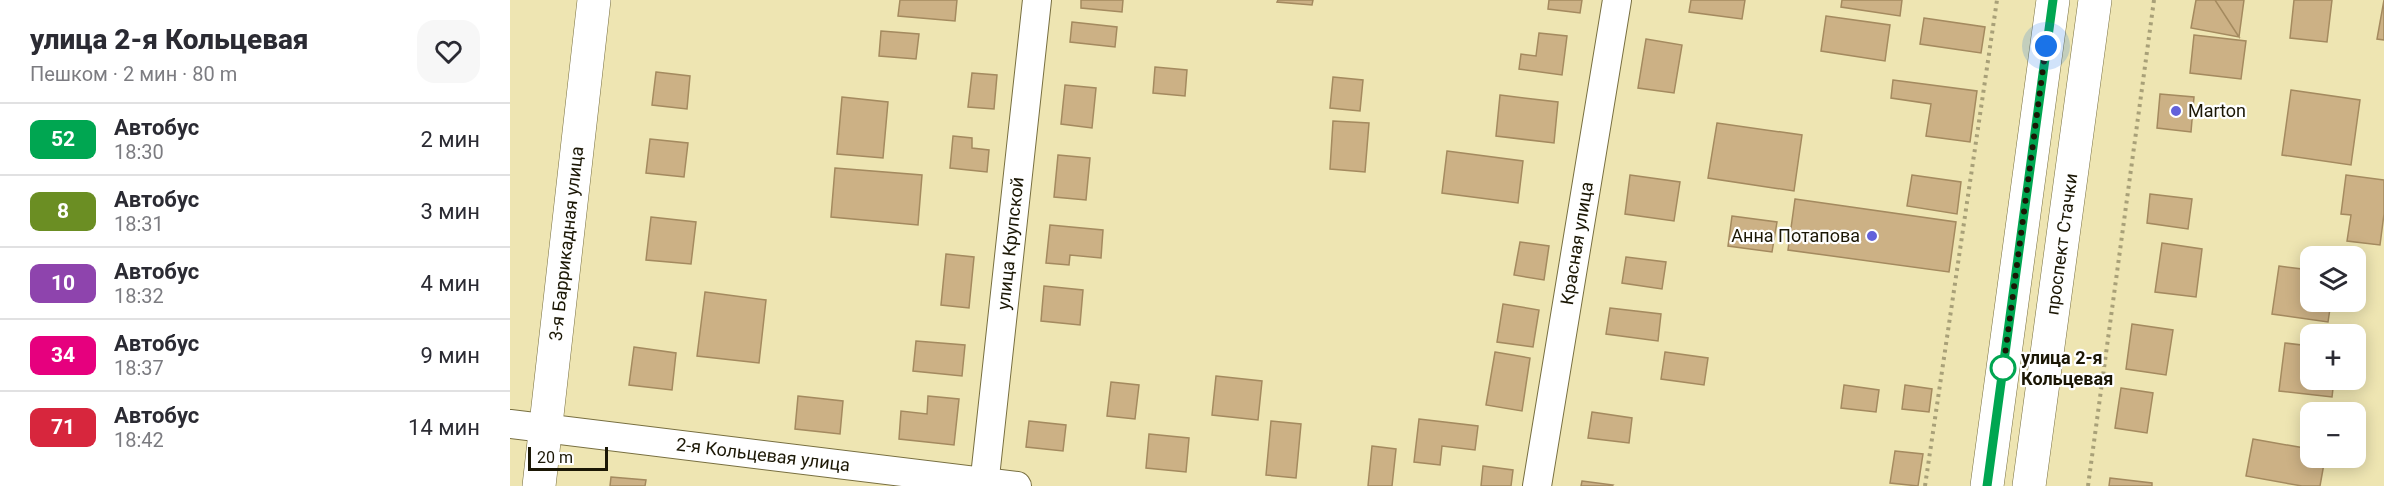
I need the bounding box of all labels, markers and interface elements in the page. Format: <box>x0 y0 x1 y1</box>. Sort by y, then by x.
button: heart <box>417 20 480 83</box>
text: улица 2-я Кольцевая <box>30 23 309 56</box>
your location <box>2031 31 2061 61</box>
text: Пешком · 2 мин · 80 m <box>30 62 237 86</box>
place label: Marton <box>2188 100 2246 121</box>
marker: Marton <box>2169 104 2183 118</box>
text: Автобус <box>114 115 199 140</box>
text: 52 <box>51 127 75 151</box>
text: 2 мин <box>420 127 480 152</box>
text: 18:30 <box>114 140 164 164</box>
street label: 3-я Баррикадная улица <box>545 145 587 342</box>
street label: проспект Стачки <box>2041 172 2081 316</box>
street label: улица Крупской <box>992 176 1028 311</box>
street label: Красная улица <box>1556 180 1597 306</box>
text: Автобус <box>114 187 199 212</box>
text: 8 <box>57 199 69 223</box>
text: 3 мин <box>420 199 480 224</box>
text: 18:31 <box>114 212 164 236</box>
place label: Анна Потапова <box>1731 225 1860 246</box>
marker: Анна Потапова <box>1865 229 1879 243</box>
map controls <box>2300 246 2366 468</box>
button: layers <box>2300 246 2366 312</box>
text: Автобус <box>114 259 199 284</box>
text: 10 <box>51 271 75 295</box>
text: 4 мин <box>420 271 480 296</box>
text: 18:32 <box>114 284 164 308</box>
button: + <box>2300 324 2366 390</box>
text: Автобус <box>114 331 199 356</box>
text: 34 <box>51 343 75 367</box>
text: 9 мин <box>420 343 480 368</box>
place label: улица 2-я Кольцевая <box>2021 347 2113 389</box>
marker: улица 2-я Кольцевая <box>1990 355 2016 381</box>
text: 18:37 <box>114 356 164 380</box>
button: − <box>2300 402 2366 468</box>
text: Автобус <box>114 403 199 428</box>
text: 71 <box>51 415 75 439</box>
text: 14 мин <box>408 415 480 440</box>
text: 18:42 <box>114 428 164 452</box>
street label: 2-я Кольцевая улица <box>675 433 851 476</box>
scale bar <box>528 444 608 472</box>
text: 20 m <box>537 448 573 467</box>

